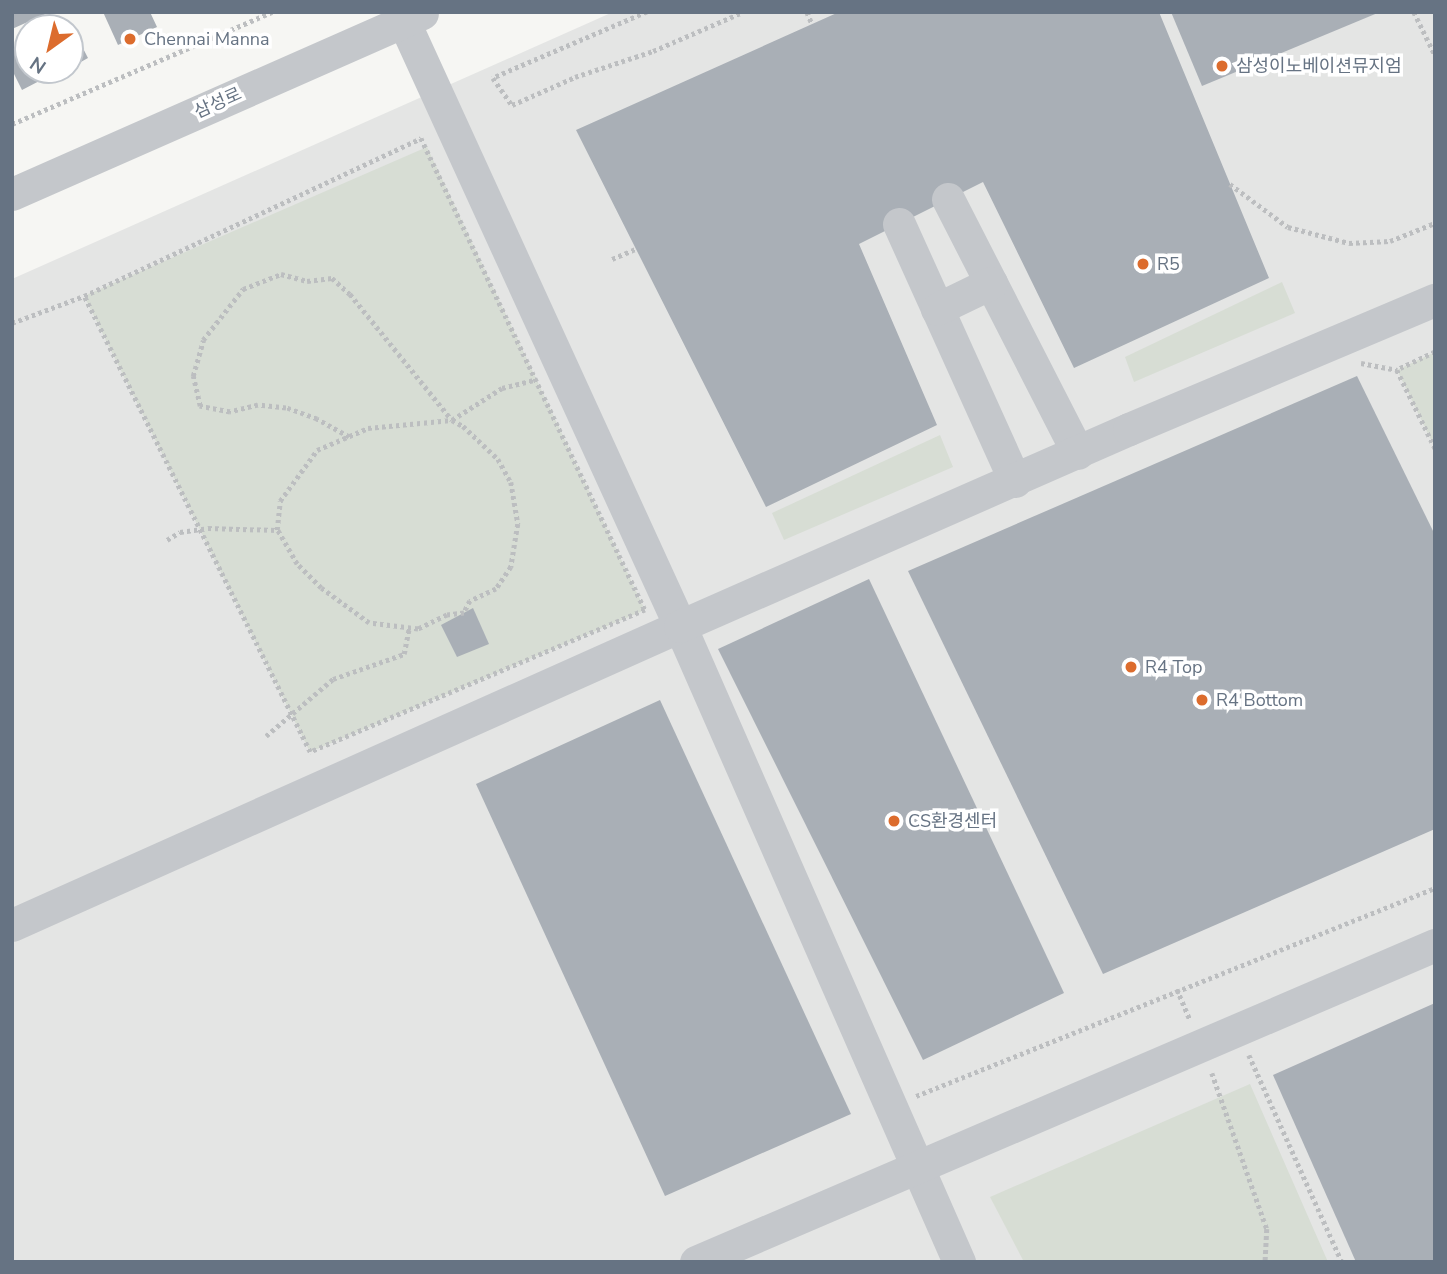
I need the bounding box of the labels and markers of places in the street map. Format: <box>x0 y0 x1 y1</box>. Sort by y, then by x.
place label: Chennai Manna <box>144 28 270 50</box>
marker: Chennai Manna <box>122 31 138 47</box>
place label: 삼성이노베이션뮤지엄 <box>1236 55 1402 77</box>
marker: 삼성이노베이션뮤지엄 <box>1214 58 1230 74</box>
place label: R5 <box>1157 253 1180 275</box>
marker: R5 <box>1135 256 1151 272</box>
place label: R4 Top <box>1145 656 1202 678</box>
marker: R4 Top <box>1123 659 1139 675</box>
place label: R4 Bottom <box>1216 689 1303 711</box>
marker: R4 Bottom <box>1194 692 1210 708</box>
place label: CS환경센터 <box>908 810 997 832</box>
marker: CS환경센터 <box>886 813 902 829</box>

